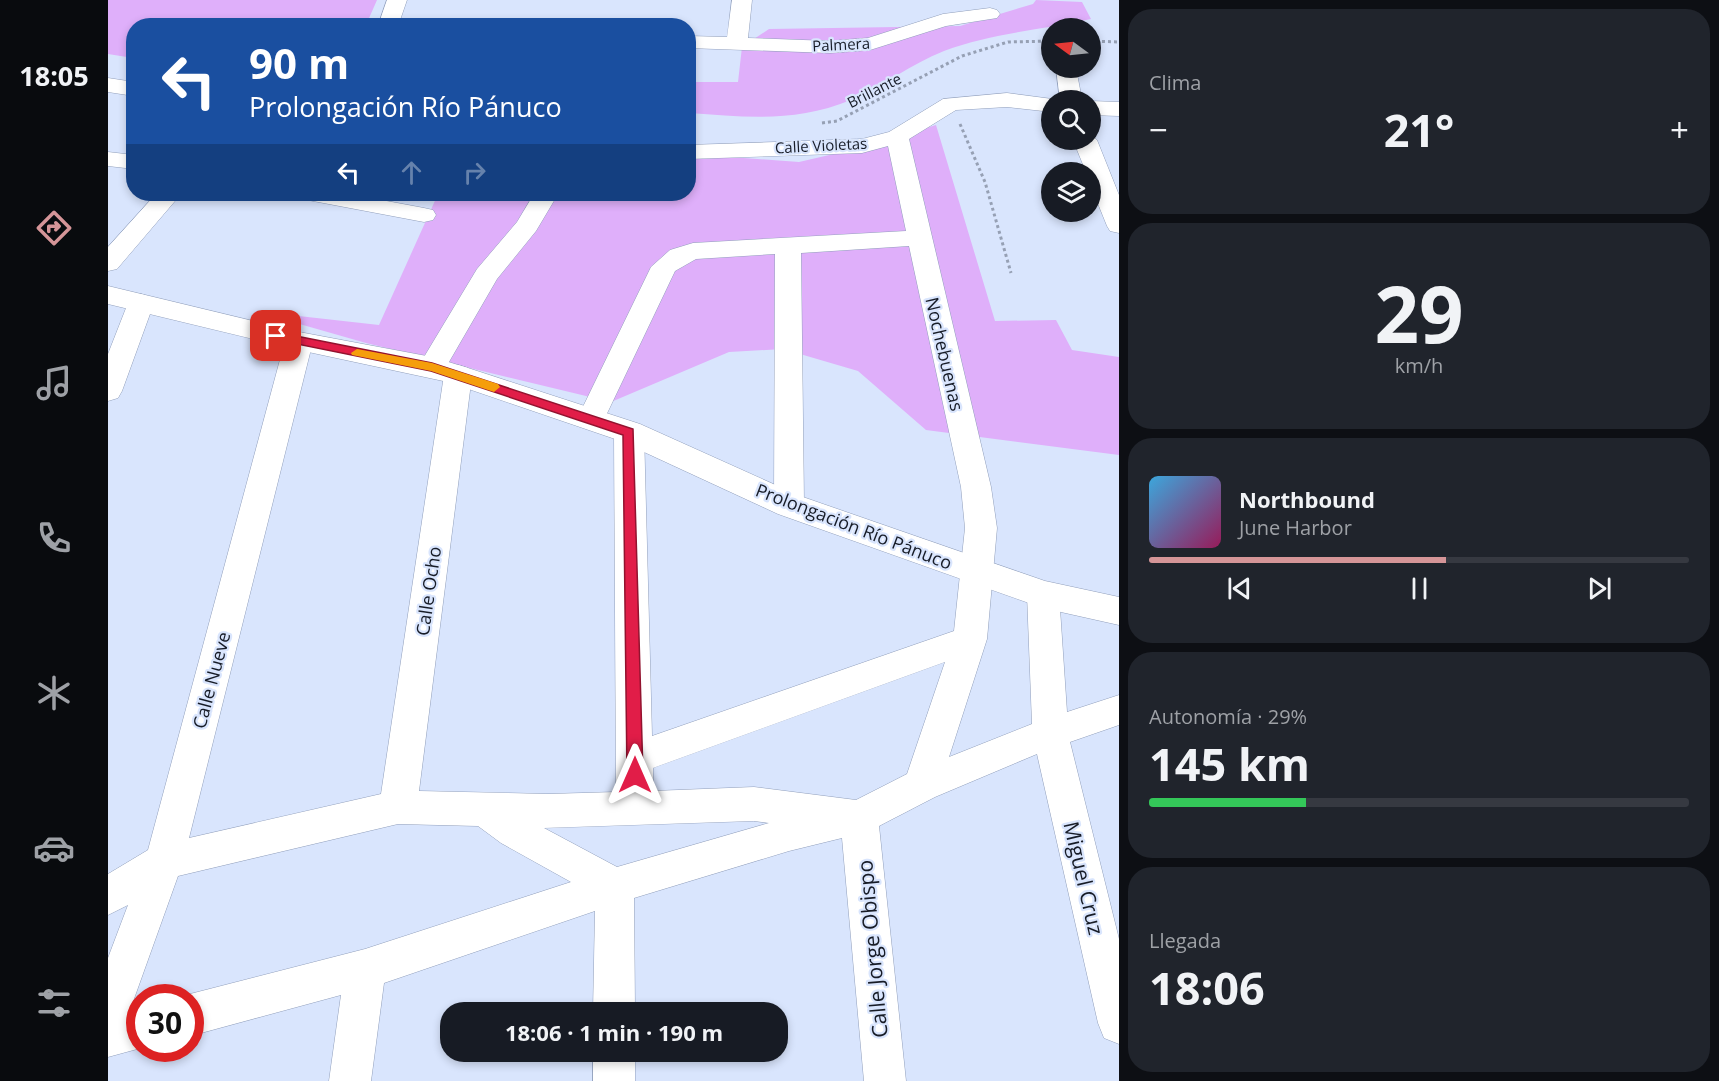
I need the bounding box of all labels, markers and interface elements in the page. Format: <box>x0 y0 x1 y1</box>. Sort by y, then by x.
north arrow <box>1041 18 1101 78</box>
map controls <box>1041 18 1101 222</box>
street label: Palmera <box>812 32 870 56</box>
text: 90 m <box>249 34 349 91</box>
icon: left <box>150 42 228 120</box>
text: 18:05 <box>19 57 89 94</box>
street label: Brillante <box>843 68 905 112</box>
text: Clima <box>1149 69 1201 96</box>
text: Prolongación Río Pánuco <box>249 88 562 125</box>
button: search <box>1041 90 1101 150</box>
text: 21° <box>1384 99 1454 160</box>
text: − <box>1149 107 1168 152</box>
text: + <box>1670 107 1689 152</box>
street label: Calle Violetas <box>774 133 868 157</box>
icon: left <box>332 156 365 189</box>
icon: ahead <box>395 156 428 189</box>
icon: right <box>458 156 491 189</box>
button: layers <box>1041 162 1101 222</box>
icon: directions <box>33 207 75 249</box>
text: 29 <box>1374 260 1464 366</box>
street label: Nochebuenas <box>920 295 970 413</box>
pin <box>250 310 301 361</box>
icon: arrive <box>259 319 292 352</box>
text: km/h <box>1395 352 1443 379</box>
icon: music <box>33 362 75 404</box>
street label: Prolongación Río Pánuco <box>752 477 956 575</box>
text: Northbound <box>1239 484 1375 514</box>
text: June Harbor <box>1239 514 1352 541</box>
icon: phone <box>33 517 75 559</box>
street label: Calle Ocho <box>410 545 446 637</box>
icon: previous <box>1223 572 1256 605</box>
icon: pause <box>1403 572 1436 605</box>
icon: next <box>1583 572 1616 605</box>
street label: Calle Nueve <box>187 629 235 731</box>
icon: climate <box>33 672 75 714</box>
text: Autonomía · 29% <box>1149 703 1307 730</box>
text: 145 km <box>1149 733 1310 794</box>
position arrow <box>603 743 667 807</box>
street label: Miguel Cruz <box>1057 819 1111 938</box>
icon: car <box>33 827 75 869</box>
street label: Calle Jorge Obispo <box>850 859 894 1039</box>
text: Llegada <box>1149 927 1221 954</box>
text: 18:06 <box>1149 957 1265 1018</box>
icon: filters <box>33 982 75 1024</box>
speed limit sign: 30 <box>126 984 204 1062</box>
text: 18:06 · 1 min · 190 m <box>505 1017 723 1047</box>

